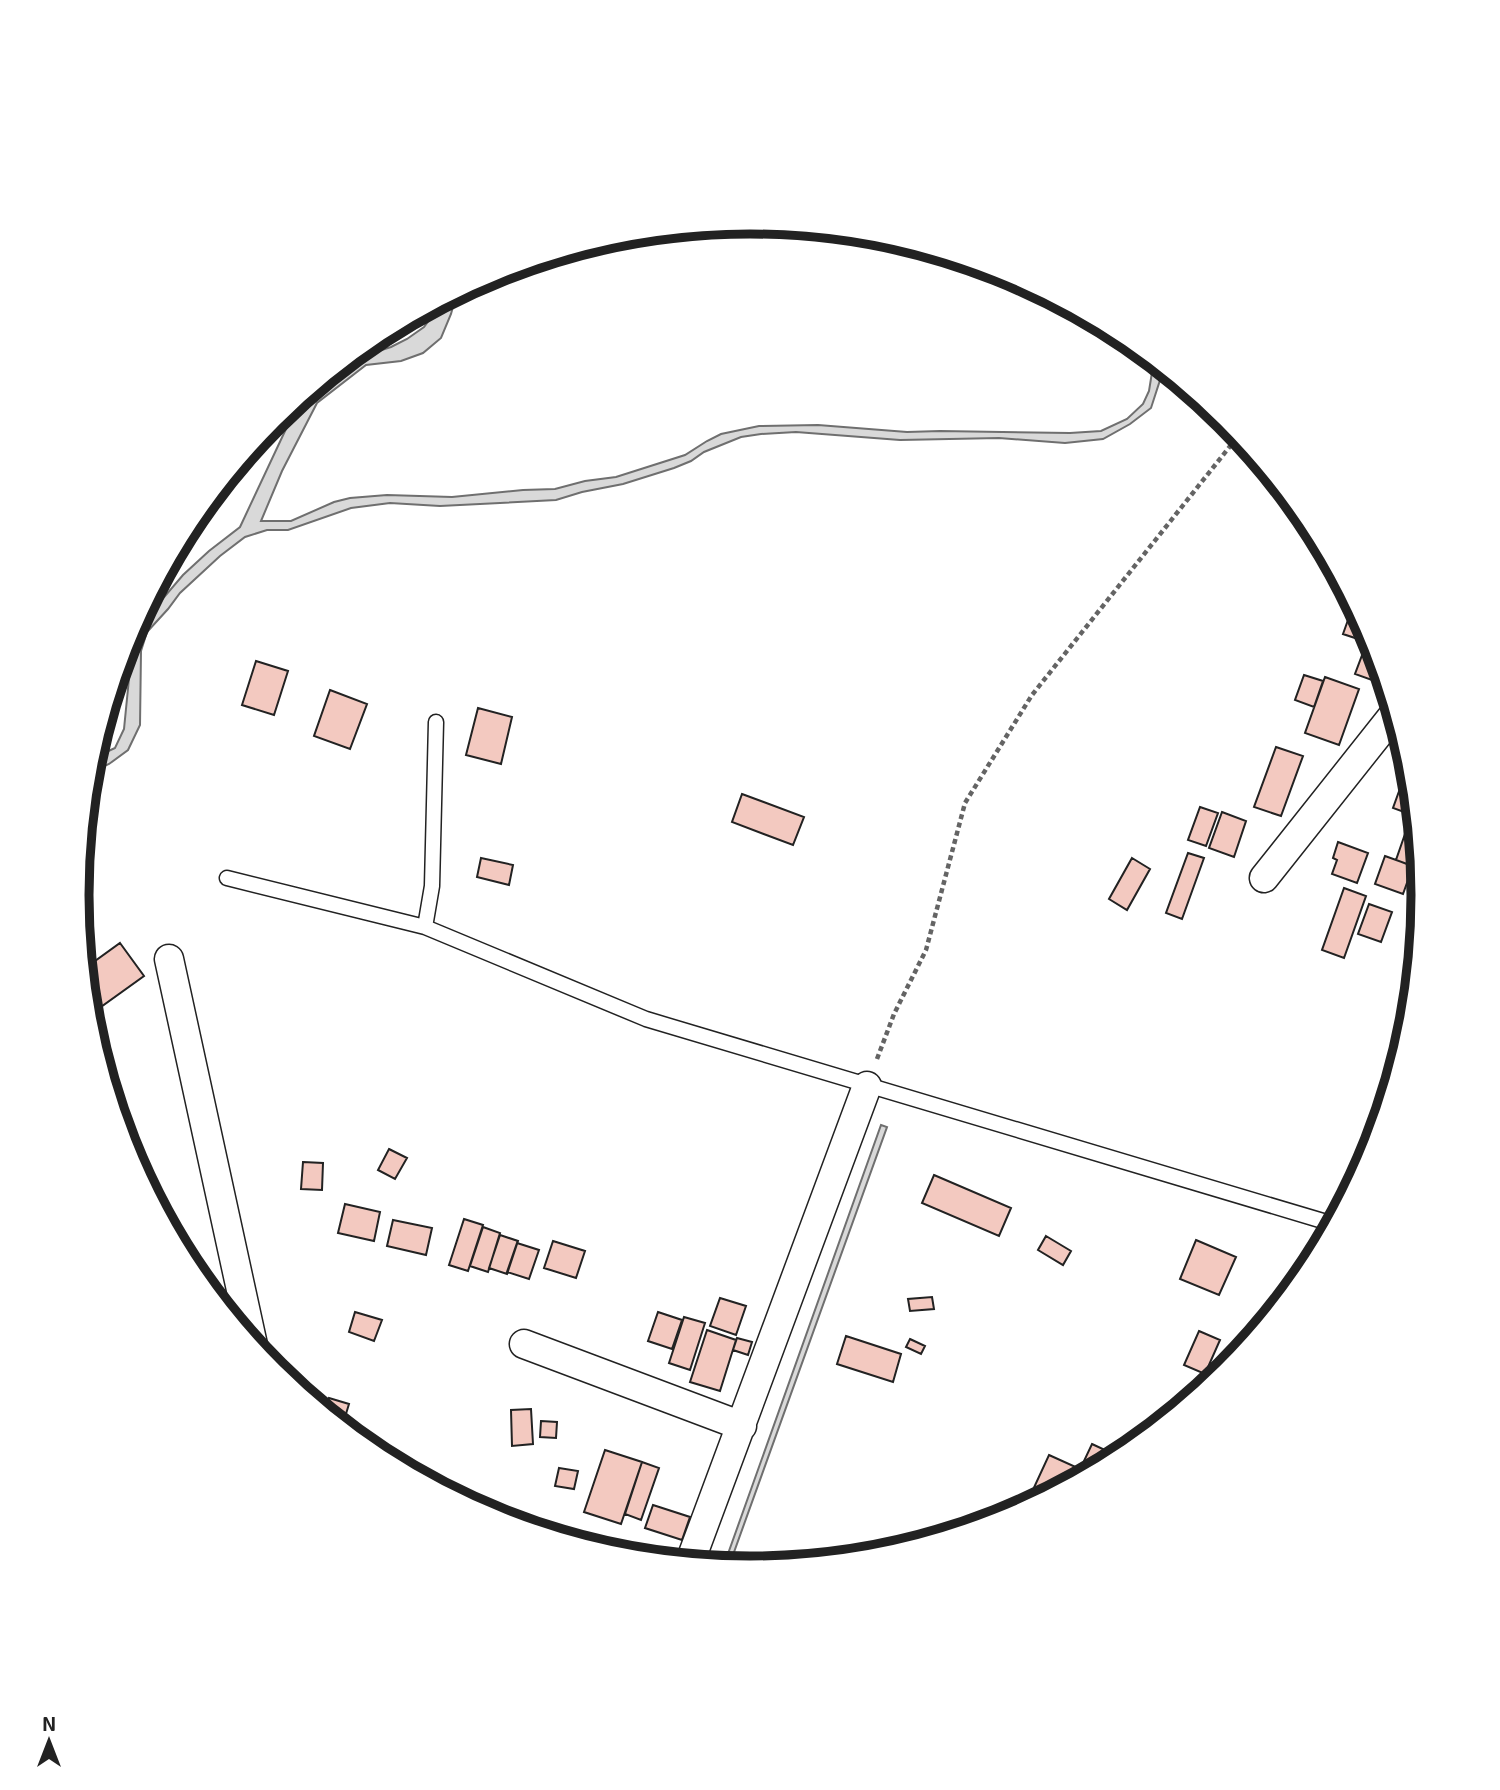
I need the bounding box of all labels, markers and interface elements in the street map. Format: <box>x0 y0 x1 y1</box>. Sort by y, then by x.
north arrow <box>14 1706 84 1776</box>
text: N <box>42 1712 56 1735</box>

